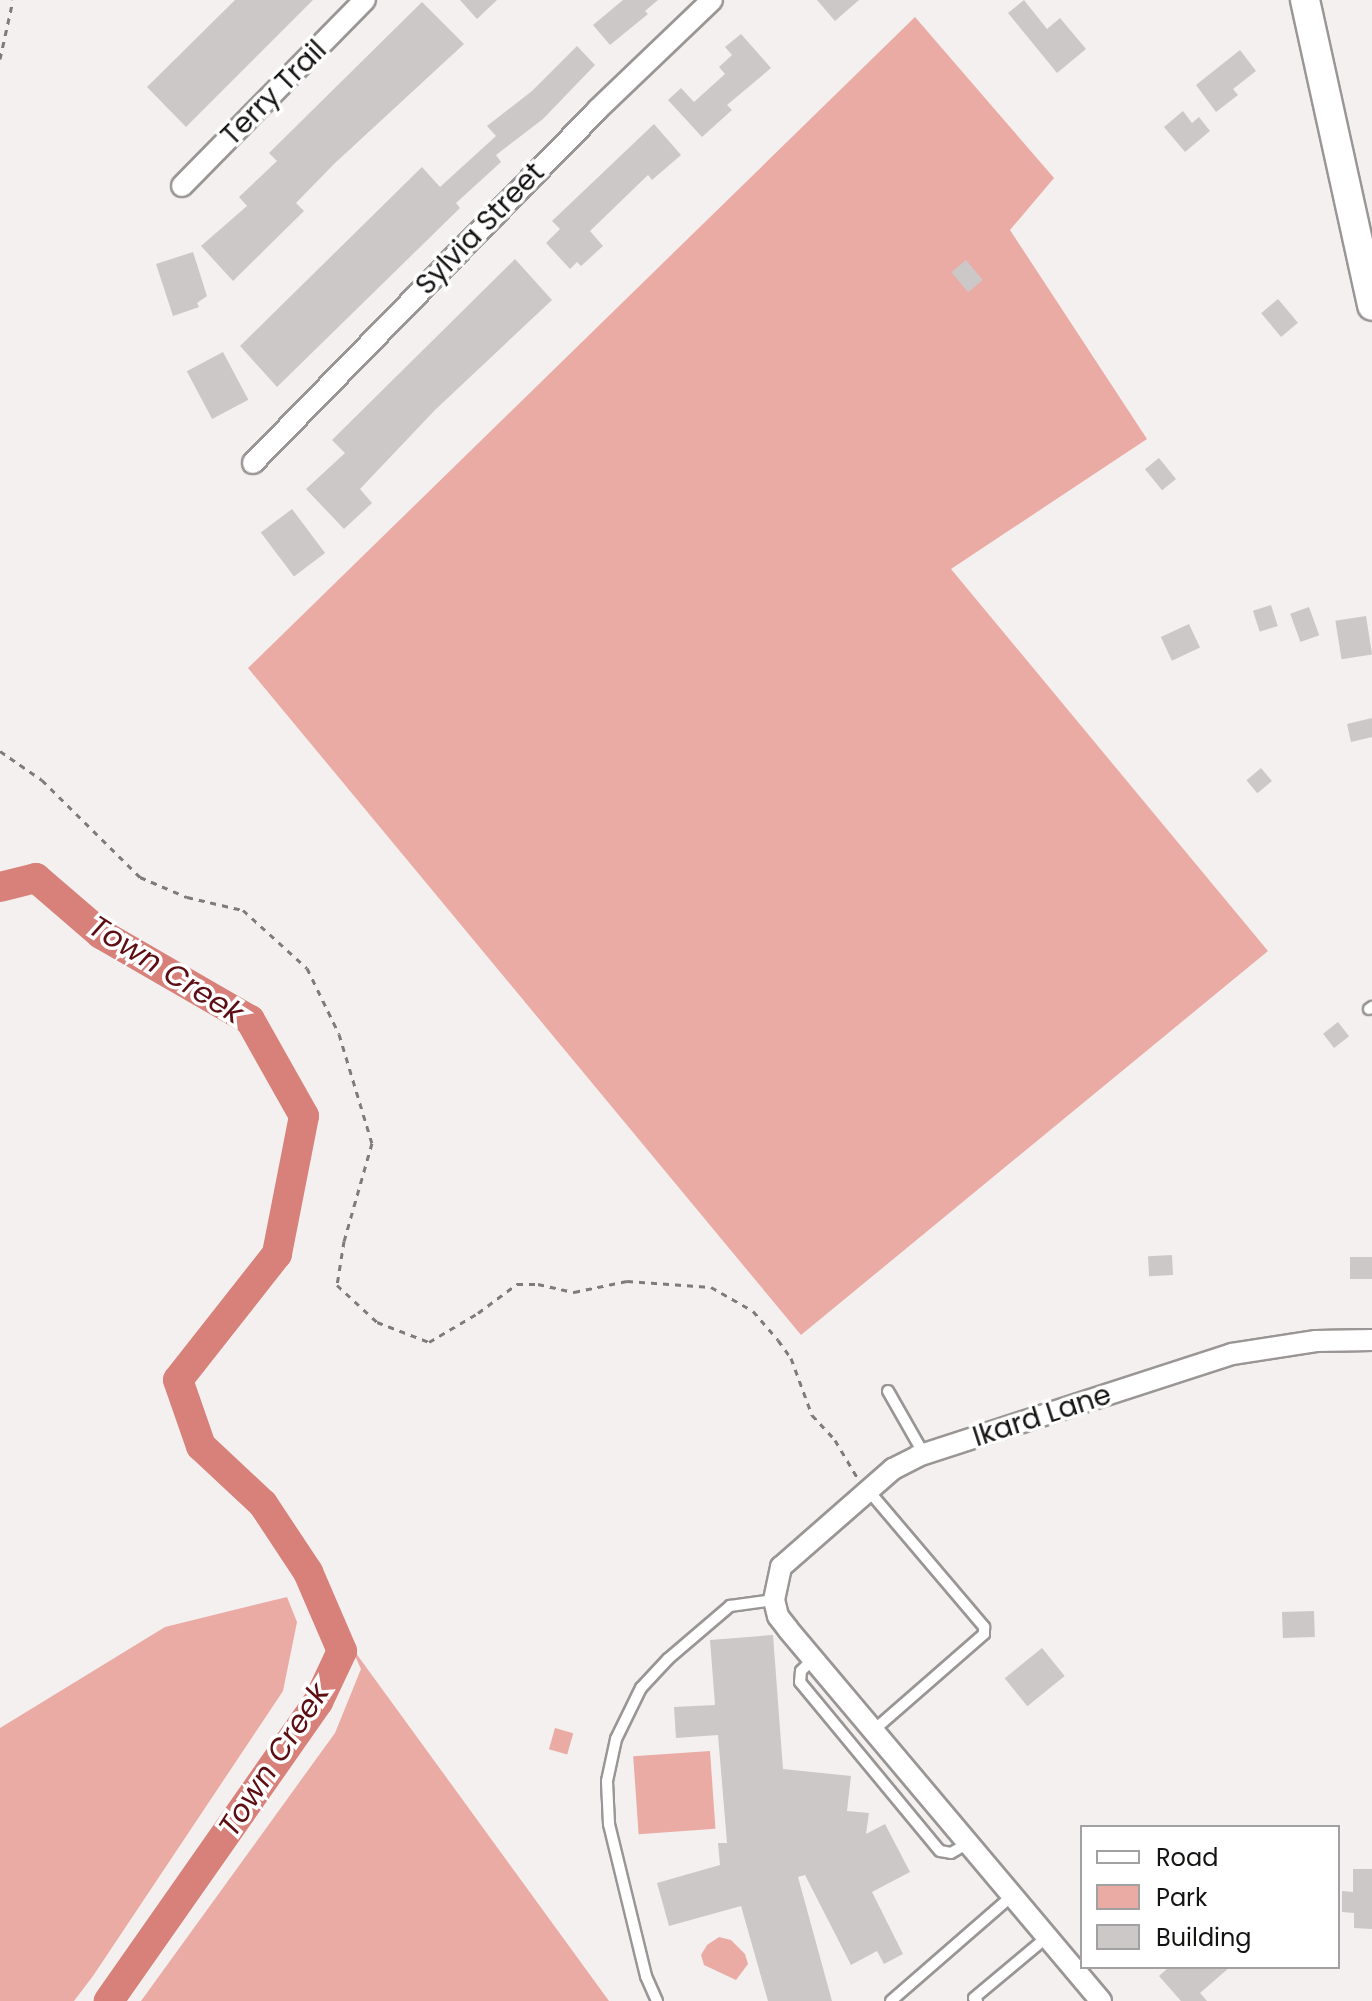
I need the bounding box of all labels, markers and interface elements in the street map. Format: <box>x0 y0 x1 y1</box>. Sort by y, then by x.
street label: Terry Trail <box>214 33 334 153</box>
street label: Sylvia Street <box>409 156 551 302</box>
water label: Town Creek <box>82 908 250 1032</box>
street label: Ikard Lane <box>969 1378 1115 1454</box>
water label: Town Creek <box>211 1677 337 1843</box>
legend <box>1080 1825 1340 1969</box>
text: Road <box>1156 1841 1218 1874</box>
text: Park <box>1156 1881 1207 1914</box>
text: Building <box>1156 1921 1252 1954</box>

